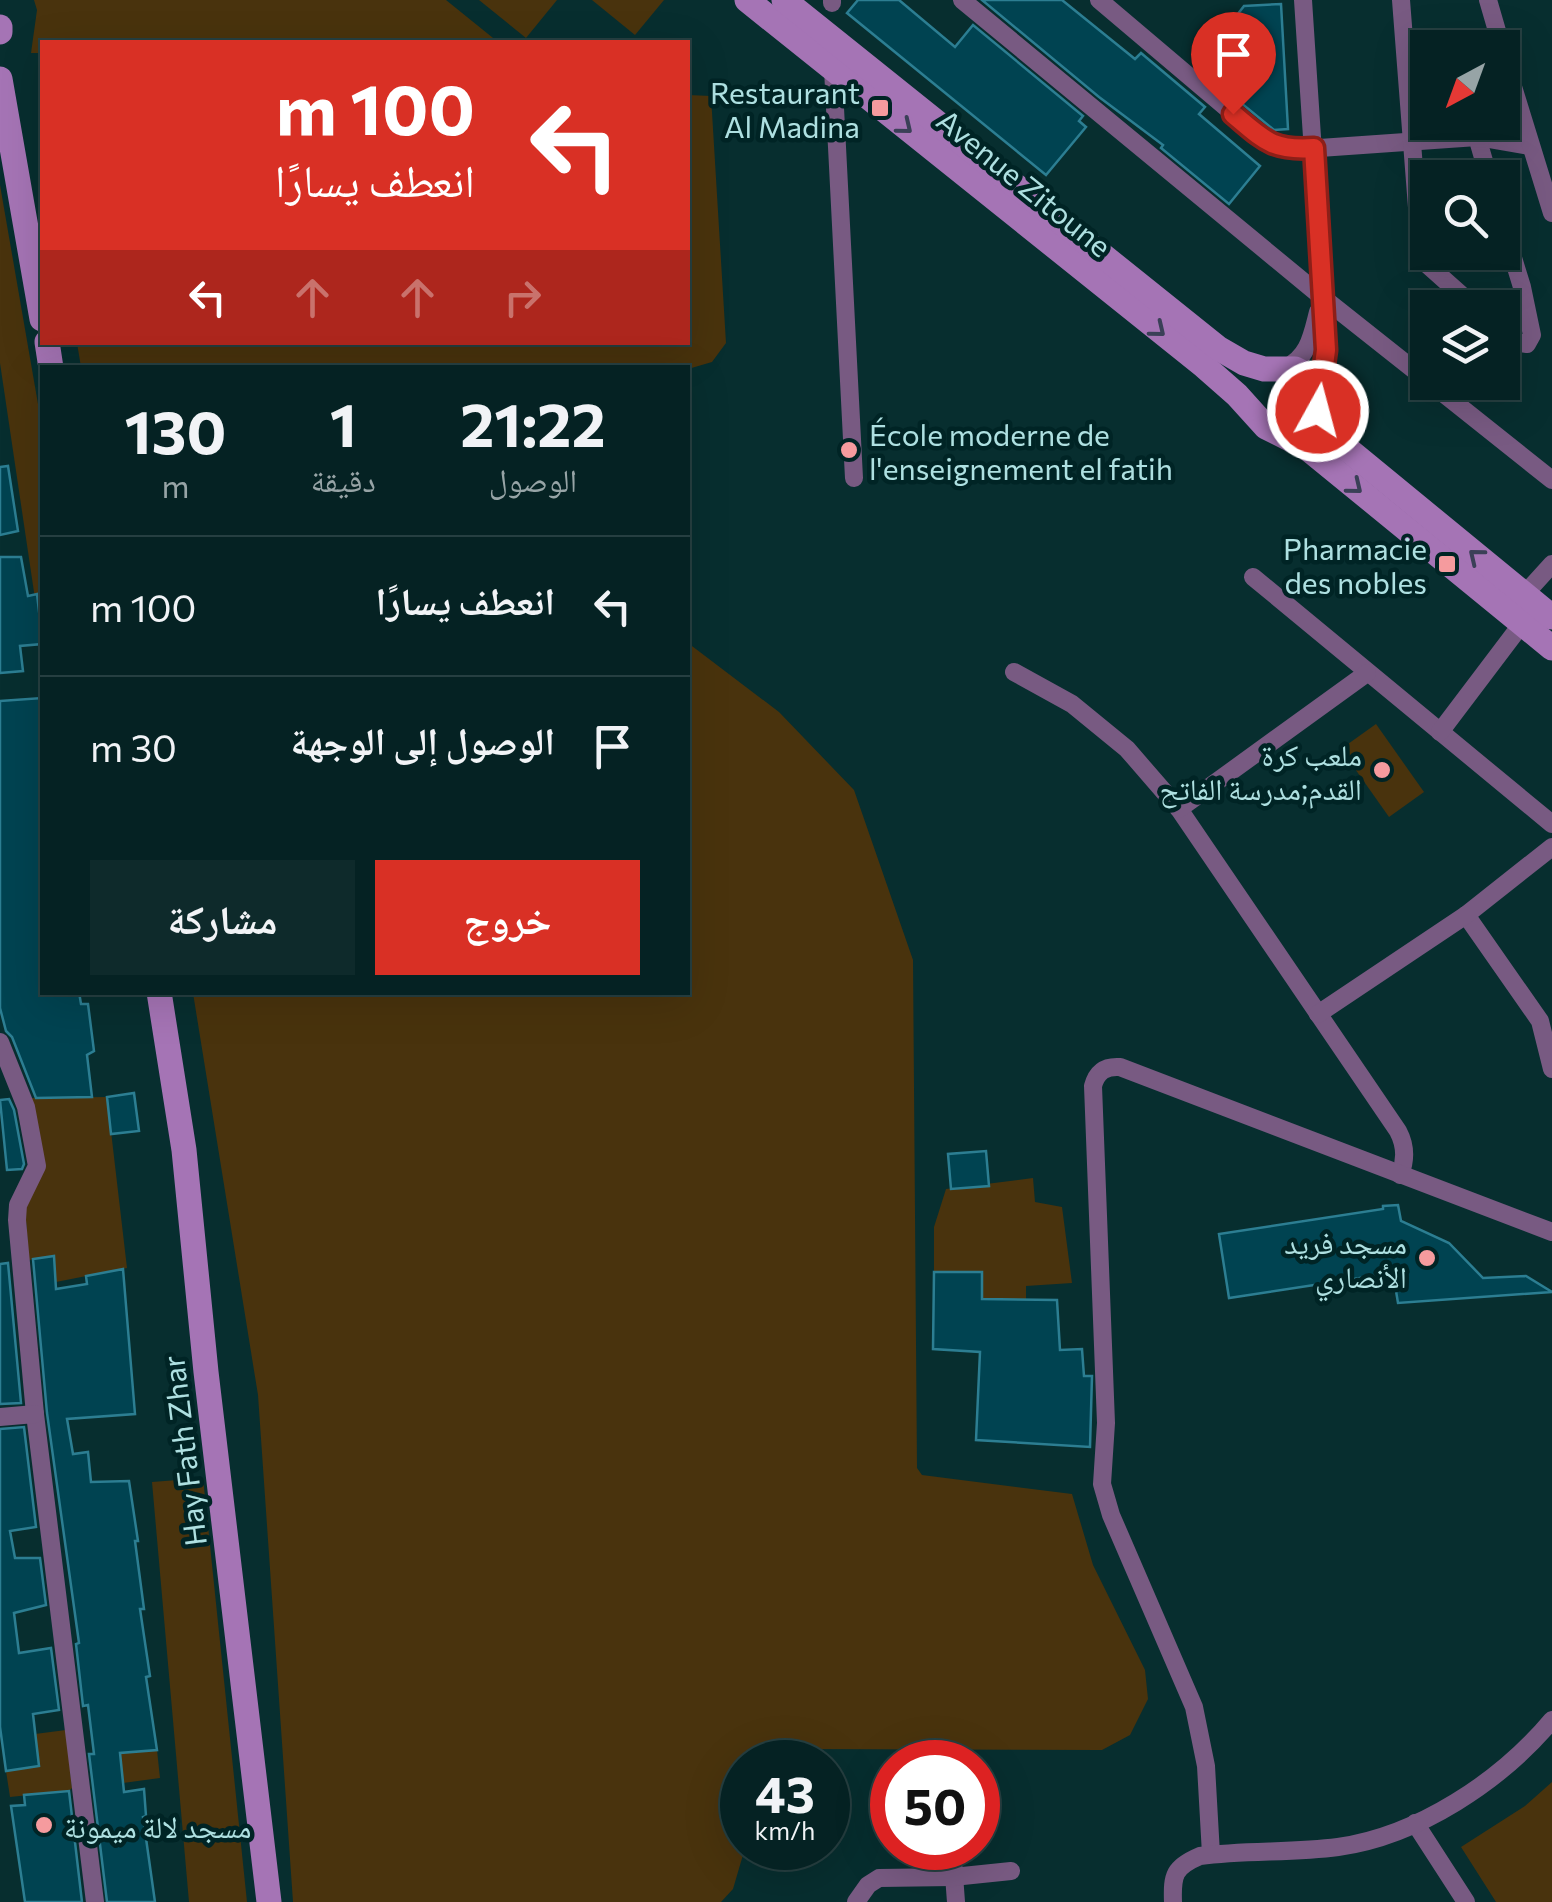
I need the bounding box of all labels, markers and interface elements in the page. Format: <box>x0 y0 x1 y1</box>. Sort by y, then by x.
pin <box>1191 12 1276 115</box>
icon: arrive <box>1206 27 1261 82</box>
north arrow <box>1410 30 1520 140</box>
map controls <box>1410 30 1520 400</box>
text: 100 m <box>276 64 475 149</box>
place label: Restaurant Al Madina <box>710 73 860 144</box>
icon: left <box>510 80 640 210</box>
marker: Restaurant Al Madina <box>869 97 891 119</box>
street label: Avenue Zitoune <box>930 100 1120 264</box>
one-way arrow <box>893 116 911 133</box>
text: انعطف يسارًا <box>275 151 475 206</box>
button: search <box>1410 160 1520 270</box>
icon: left <box>180 270 235 325</box>
icon: ahead <box>285 270 340 325</box>
icon: ahead <box>390 270 445 325</box>
icon: right <box>495 270 550 325</box>
button: layers <box>1410 290 1520 400</box>
one-way arrow <box>1147 318 1165 336</box>
position arrow <box>1266 359 1370 463</box>
text: 1 <box>330 386 357 459</box>
text: 21:22 <box>460 386 606 459</box>
text: 130 <box>124 393 226 466</box>
place label: École moderne de l'enseignement el fatih <box>869 415 1173 486</box>
marker: École moderne de l'enseignement el fatih <box>838 439 860 461</box>
text: دقيقة <box>311 459 376 499</box>
text: الوصول <box>489 459 577 499</box>
text: m <box>161 465 189 505</box>
one-way arrow <box>1344 475 1362 493</box>
place label: Pharmacie des nobles <box>1283 529 1427 600</box>
one-way arrow <box>1470 550 1488 568</box>
marker: Pharmacie des nobles <box>1436 553 1458 575</box>
text: انعطف يسارًا <box>375 576 555 623</box>
icon: left <box>585 579 640 634</box>
text: 100 m <box>90 583 196 630</box>
text: الوصول إلى الوجهة <box>291 716 555 763</box>
icon: arrive <box>585 719 640 774</box>
text: 30 m <box>90 723 177 770</box>
place label: ملعب كرة القدم;مدرسة الفاتح <box>1159 735 1362 809</box>
marker: ملعب كرة القدم;مدرسة الفاتح <box>1371 759 1393 781</box>
button: مشاركة <box>90 860 355 975</box>
button: خروج <box>375 860 640 975</box>
place label: مسجد فريد الأنصاري <box>1284 1223 1407 1301</box>
marker: مسجد فريد الأنصاري <box>1416 1247 1438 1269</box>
street label: Hay Fath Zhar <box>153 1354 213 1548</box>
speed limit sign: 50 <box>870 1740 1000 1870</box>
text: 43 <box>755 1762 815 1823</box>
place label: مسجد لالة ميمونة <box>64 1807 251 1844</box>
marker: مسجد لالة ميمونة <box>33 1814 55 1836</box>
text: km/h <box>755 1815 815 1845</box>

